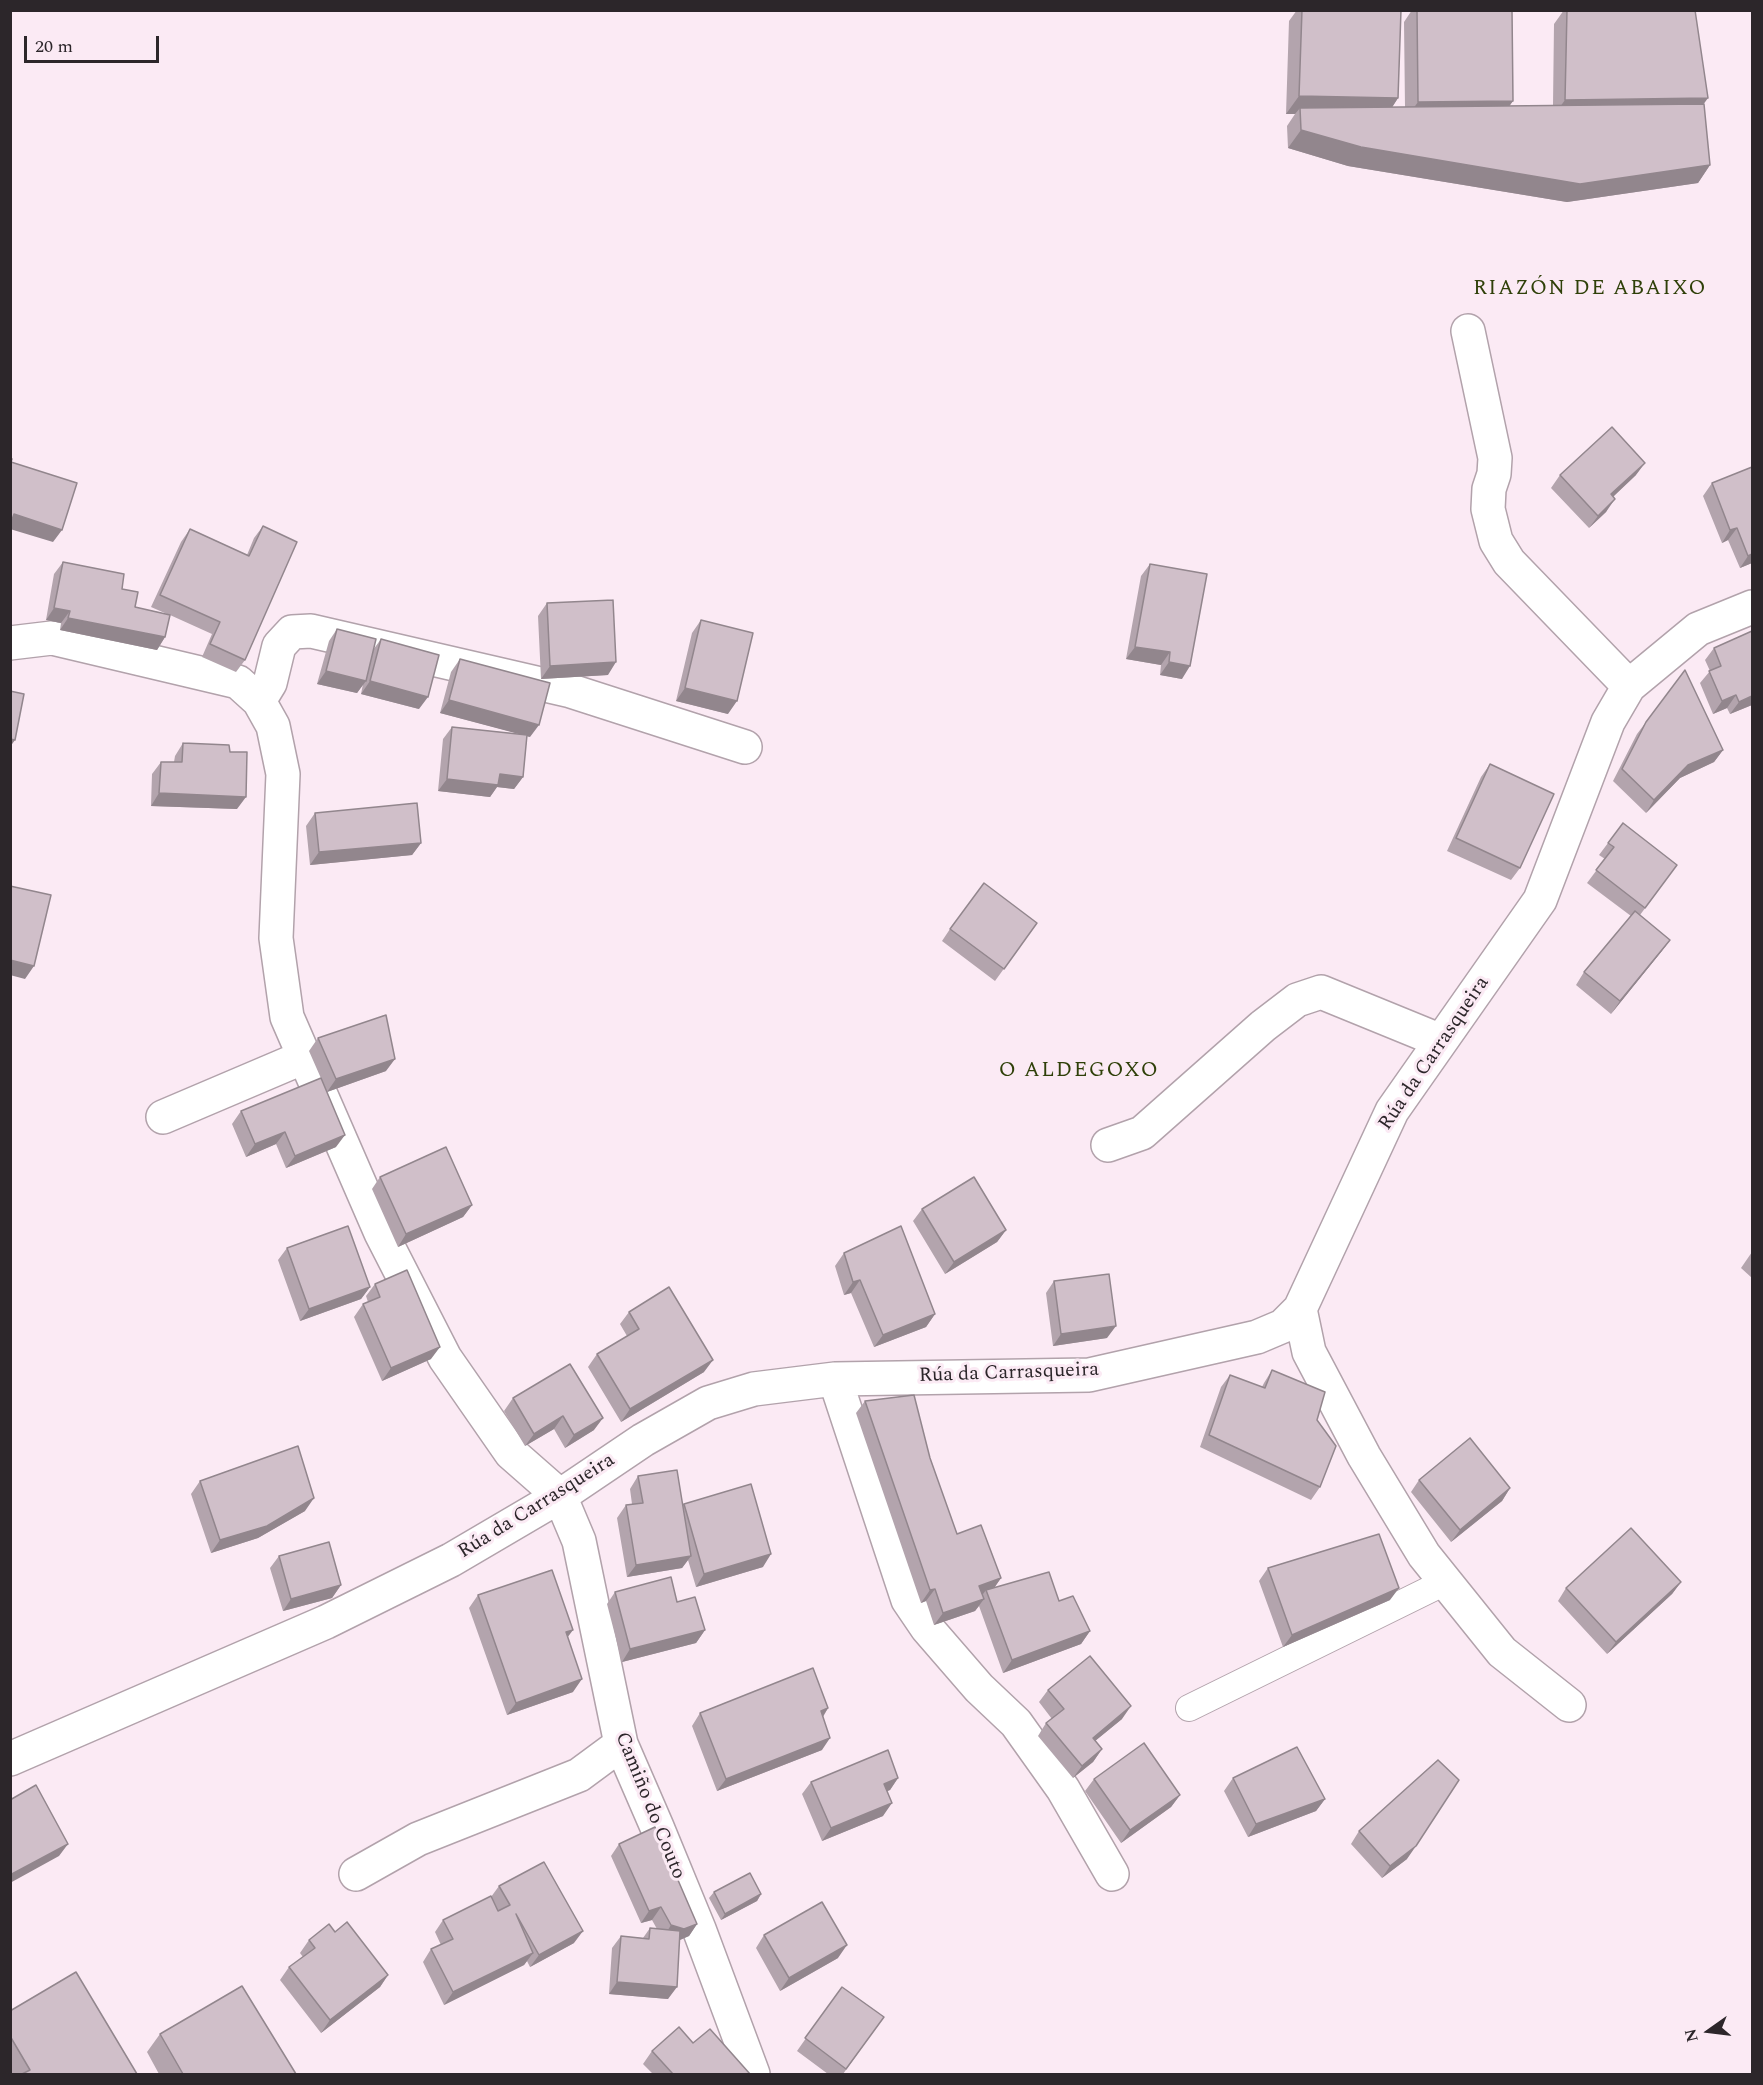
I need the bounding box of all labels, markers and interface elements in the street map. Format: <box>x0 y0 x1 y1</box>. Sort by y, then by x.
scale bar <box>27 24 162 62</box>
text: 20 m <box>35 33 73 60</box>
district label: RIAZÓN DE ABAIXO <box>1473 277 1707 303</box>
street label: Rúa da Carrasqueira <box>1375 973 1495 1135</box>
district label: O ALDEGOXO <box>999 1059 1159 1085</box>
street label: Rúa da Carrasqueira <box>919 1359 1099 1389</box>
street label: Rúa da Carrasqueira <box>454 1449 620 1565</box>
street label: Camiño do Couto <box>609 1729 689 1883</box>
north arrow <box>1679 2001 1739 2061</box>
text: N <box>1678 2026 1705 2045</box>

